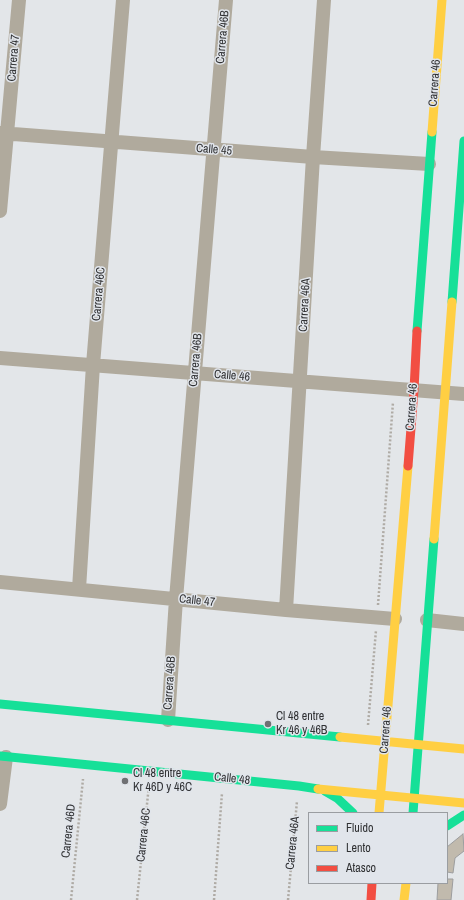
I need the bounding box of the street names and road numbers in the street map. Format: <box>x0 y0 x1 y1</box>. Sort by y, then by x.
street label: Carrera 46B <box>213 10 233 64</box>
street label: Carrera 47 <box>5 34 23 82</box>
street label: Carrera 46 <box>426 59 444 107</box>
street label: Calle 45 <box>195 141 233 159</box>
street label: Carrera 46C <box>89 266 109 322</box>
street label: Carrera 46A <box>296 278 314 332</box>
street label: Carrera 46B <box>186 333 206 387</box>
street label: Calle 46 <box>213 367 251 385</box>
street label: Carrera 46 <box>403 383 421 431</box>
street label: Calle 47 <box>178 592 216 610</box>
street label: Carrera 46B <box>161 656 179 710</box>
street label: Carrera 46 <box>377 706 395 754</box>
street label: Calle 48 <box>213 770 251 788</box>
street label: Carrera 46D <box>59 803 79 859</box>
street label: Carrera 46C <box>134 807 154 863</box>
street label: Carrera 46A <box>283 816 303 870</box>

